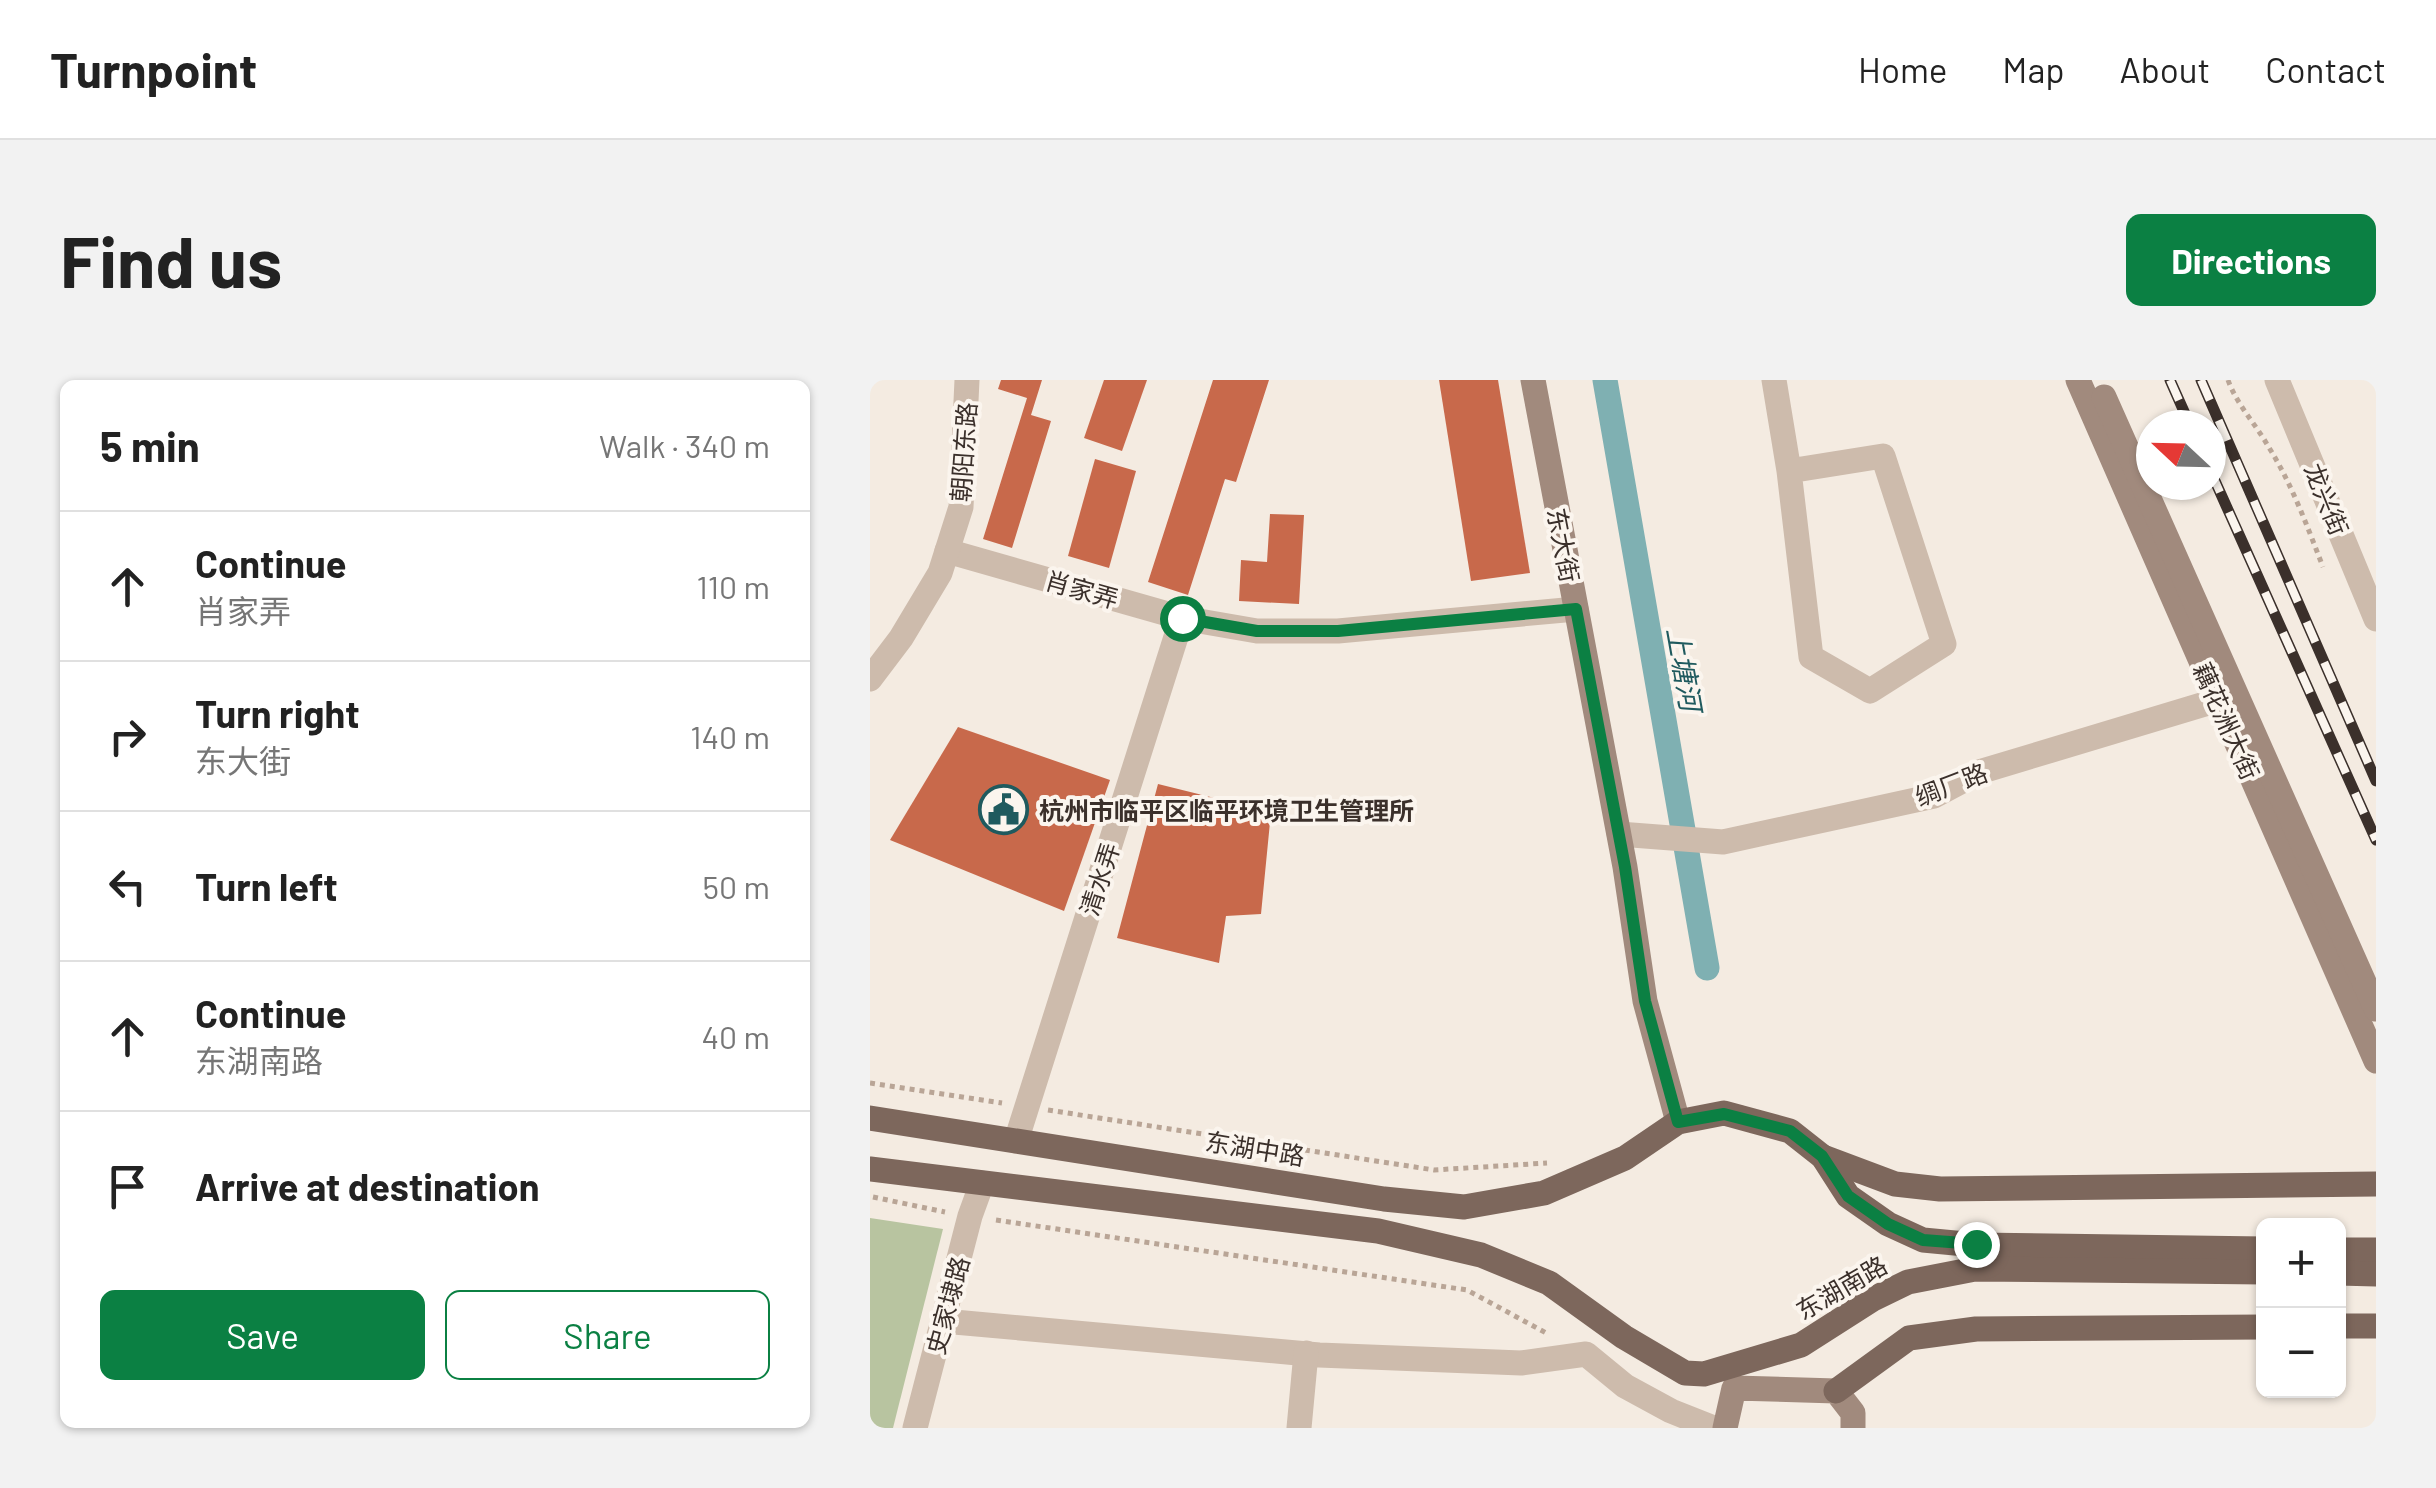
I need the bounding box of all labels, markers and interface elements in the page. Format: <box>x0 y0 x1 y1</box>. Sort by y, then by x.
text: Turnpoint <box>50 40 257 98</box>
text: Home <box>1858 48 1947 90</box>
text: Map <box>2002 48 2065 90</box>
text: About <box>2120 48 2210 90</box>
text: Contact <box>2265 48 2386 90</box>
button: Directions <box>2126 214 2376 306</box>
text: Find us <box>60 218 282 302</box>
street label: 朝阳东路 <box>945 401 981 503</box>
north arrow <box>2136 410 2226 500</box>
text: 5 min <box>100 420 200 470</box>
text: Walk · 340 m <box>599 426 770 464</box>
street label: 龙兴街 <box>2299 459 2355 539</box>
street label: 东大街 <box>1542 505 1586 585</box>
text: Continue <box>195 540 346 586</box>
icon: ahead <box>100 559 155 614</box>
street label: 肖家弄 <box>1042 564 1122 614</box>
text: 110 m <box>697 567 770 605</box>
text: 肖家弄 <box>195 591 291 629</box>
route start <box>1160 596 1206 642</box>
water label: 上塘河 <box>1661 625 1710 718</box>
street label: 藕花洲大街 <box>2188 658 2266 784</box>
text: Turn right <box>195 690 360 736</box>
icon: right <box>100 709 155 764</box>
text: 140 m <box>690 717 770 755</box>
text: 东大街 <box>195 741 291 779</box>
street label: 绸厂路 <box>1911 757 1991 811</box>
public building icon: 杭州市临平区临平环境卫生管理所 <box>978 784 1030 836</box>
place label: 杭州市临平区临平环境卫生管理所 <box>1039 795 1414 825</box>
street label: 清水弄 <box>1073 839 1125 919</box>
icon: left <box>100 859 155 914</box>
text: Turn left <box>195 863 338 909</box>
text: 50 m <box>703 867 770 905</box>
text: Continue <box>195 990 346 1036</box>
icon: ahead <box>100 1009 155 1064</box>
text: 40 m <box>701 1017 770 1055</box>
text: 东湖南路 <box>195 1041 323 1079</box>
street label: 东湖中路 <box>1203 1125 1307 1171</box>
icon: arrive <box>100 1159 155 1214</box>
text: Arrive at destination <box>195 1163 540 1209</box>
map controls <box>2256 1218 2346 1398</box>
button: + <box>2256 1218 2346 1308</box>
route end <box>1954 1222 2000 1268</box>
street label: 东湖南路 <box>1790 1249 1892 1325</box>
street label: 史家埭路 <box>920 1253 974 1357</box>
button: Save <box>100 1290 425 1380</box>
button: Share <box>445 1290 770 1380</box>
button: − <box>2256 1308 2346 1398</box>

